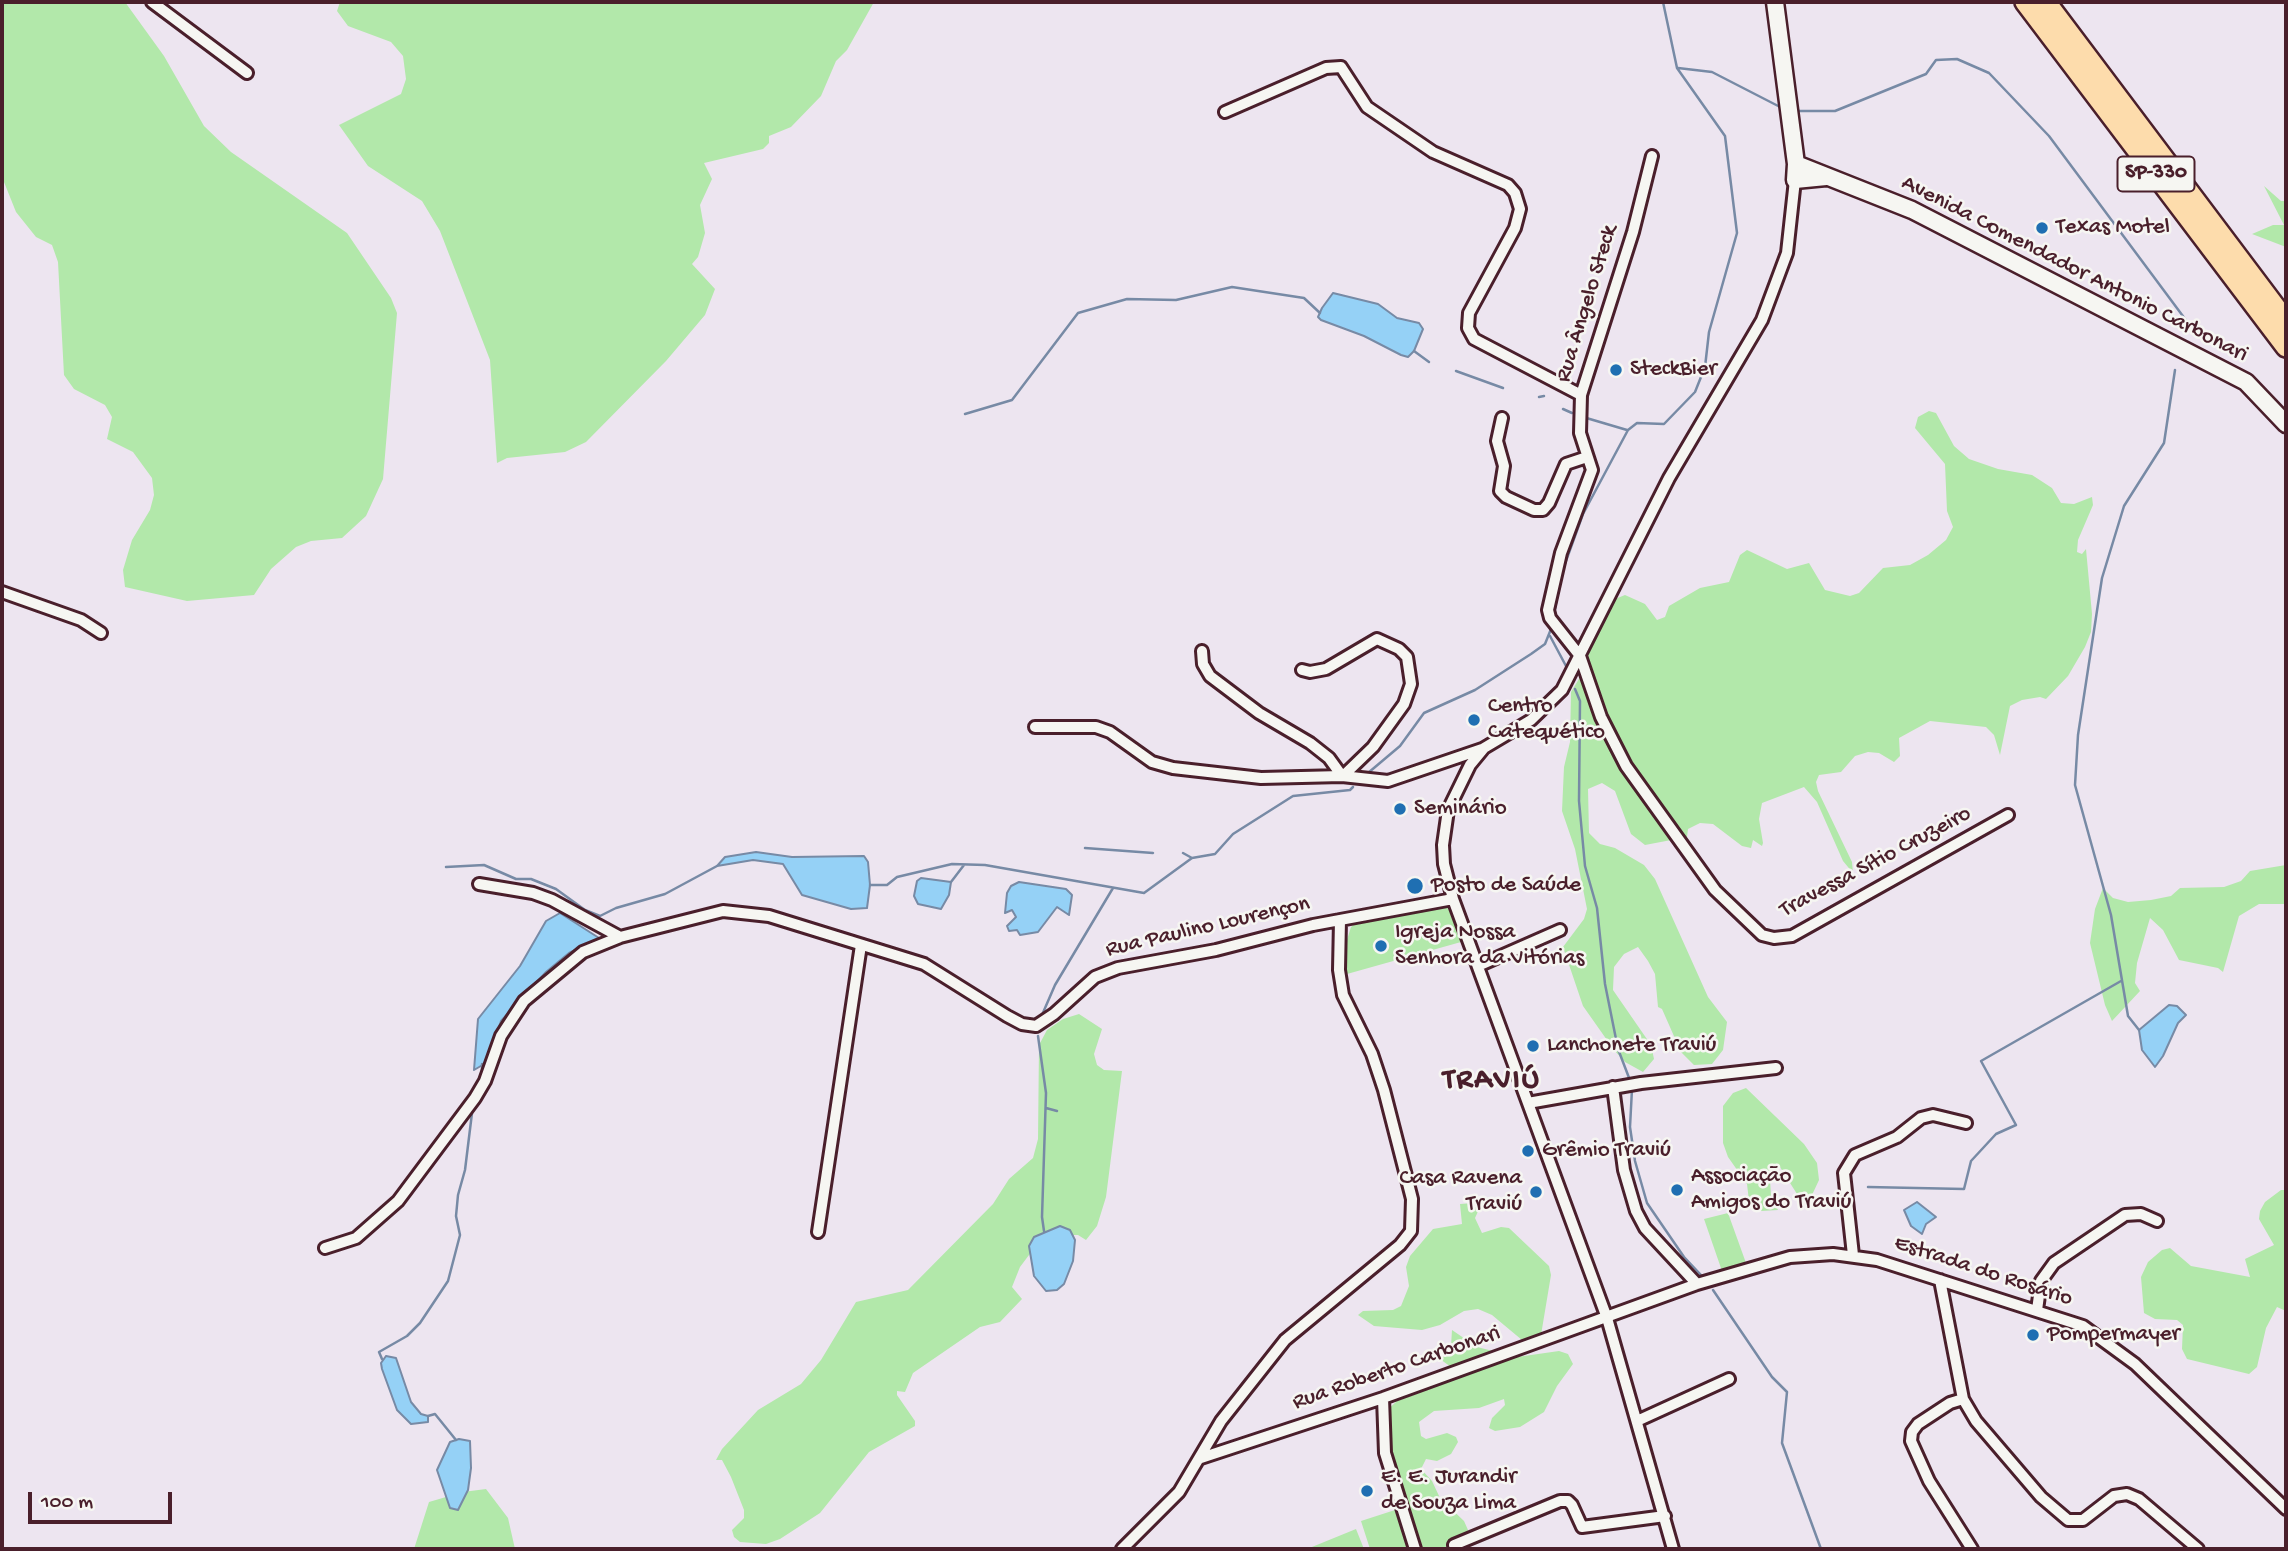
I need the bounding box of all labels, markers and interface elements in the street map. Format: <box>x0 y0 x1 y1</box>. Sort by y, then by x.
road number: SP-330 <box>2118 156 2194 192</box>
street label: Avenida Comendador Antonio Carbonari <box>1896 170 2252 370</box>
place label: Texas Motel <box>2056 214 2170 242</box>
marker: Texas Motel <box>2034 220 2050 236</box>
street label: Rua Ângelo Steck <box>1551 222 1625 386</box>
place label: SteckBier <box>1630 356 1717 384</box>
marker: SteckBier <box>1608 362 1624 378</box>
place label: Centro Catequético <box>1488 693 1605 747</box>
marker: Centro Catequético <box>1466 712 1482 728</box>
place label: Seminário <box>1414 795 1507 823</box>
marker: Seminário <box>1392 801 1408 817</box>
street label: Travessa Sítio Cruzeiro <box>1776 801 1976 925</box>
place label: Posto de Saúde <box>1431 872 1581 900</box>
marker: Posto de Saúde <box>1405 876 1425 896</box>
street label: Rua Paulino Lourençon <box>1103 891 1313 965</box>
place label: Igreja Nossa Senhora da Vitórias <box>1395 919 1584 973</box>
marker: Igreja Nossa Senhora da Vitórias <box>1373 938 1389 954</box>
place label: Lanchonete Traviú <box>1547 1032 1716 1060</box>
marker: Lanchonete Traviú <box>1525 1038 1541 1054</box>
district label: TRAVIÚ <box>1444 1064 1540 1100</box>
place label: Grêmio Traviú <box>1542 1137 1671 1165</box>
marker: Grêmio Traviú <box>1520 1143 1536 1159</box>
place label: Associação Amigos do Traviú <box>1691 1163 1851 1217</box>
place label: Casa Ravena Traviú <box>1400 1165 1522 1219</box>
marker: Associação Amigos do Traviú <box>1669 1182 1685 1198</box>
marker: Casa Ravena Traviú <box>1528 1184 1544 1200</box>
street label: Estrada do Rosário <box>1890 1230 2076 1314</box>
street label: Rua Roberto Carbonari <box>1289 1320 1505 1418</box>
place label: Pompermayer <box>2047 1321 2180 1349</box>
marker: Pompermayer <box>2025 1327 2041 1343</box>
place label: E. E. Jurandir de Souza Lima <box>1381 1464 1516 1518</box>
scale bar <box>32 1478 175 1522</box>
marker: E. E. Jurandir de Souza Lima <box>1359 1483 1375 1499</box>
text: 100 m <box>41 1491 93 1516</box>

